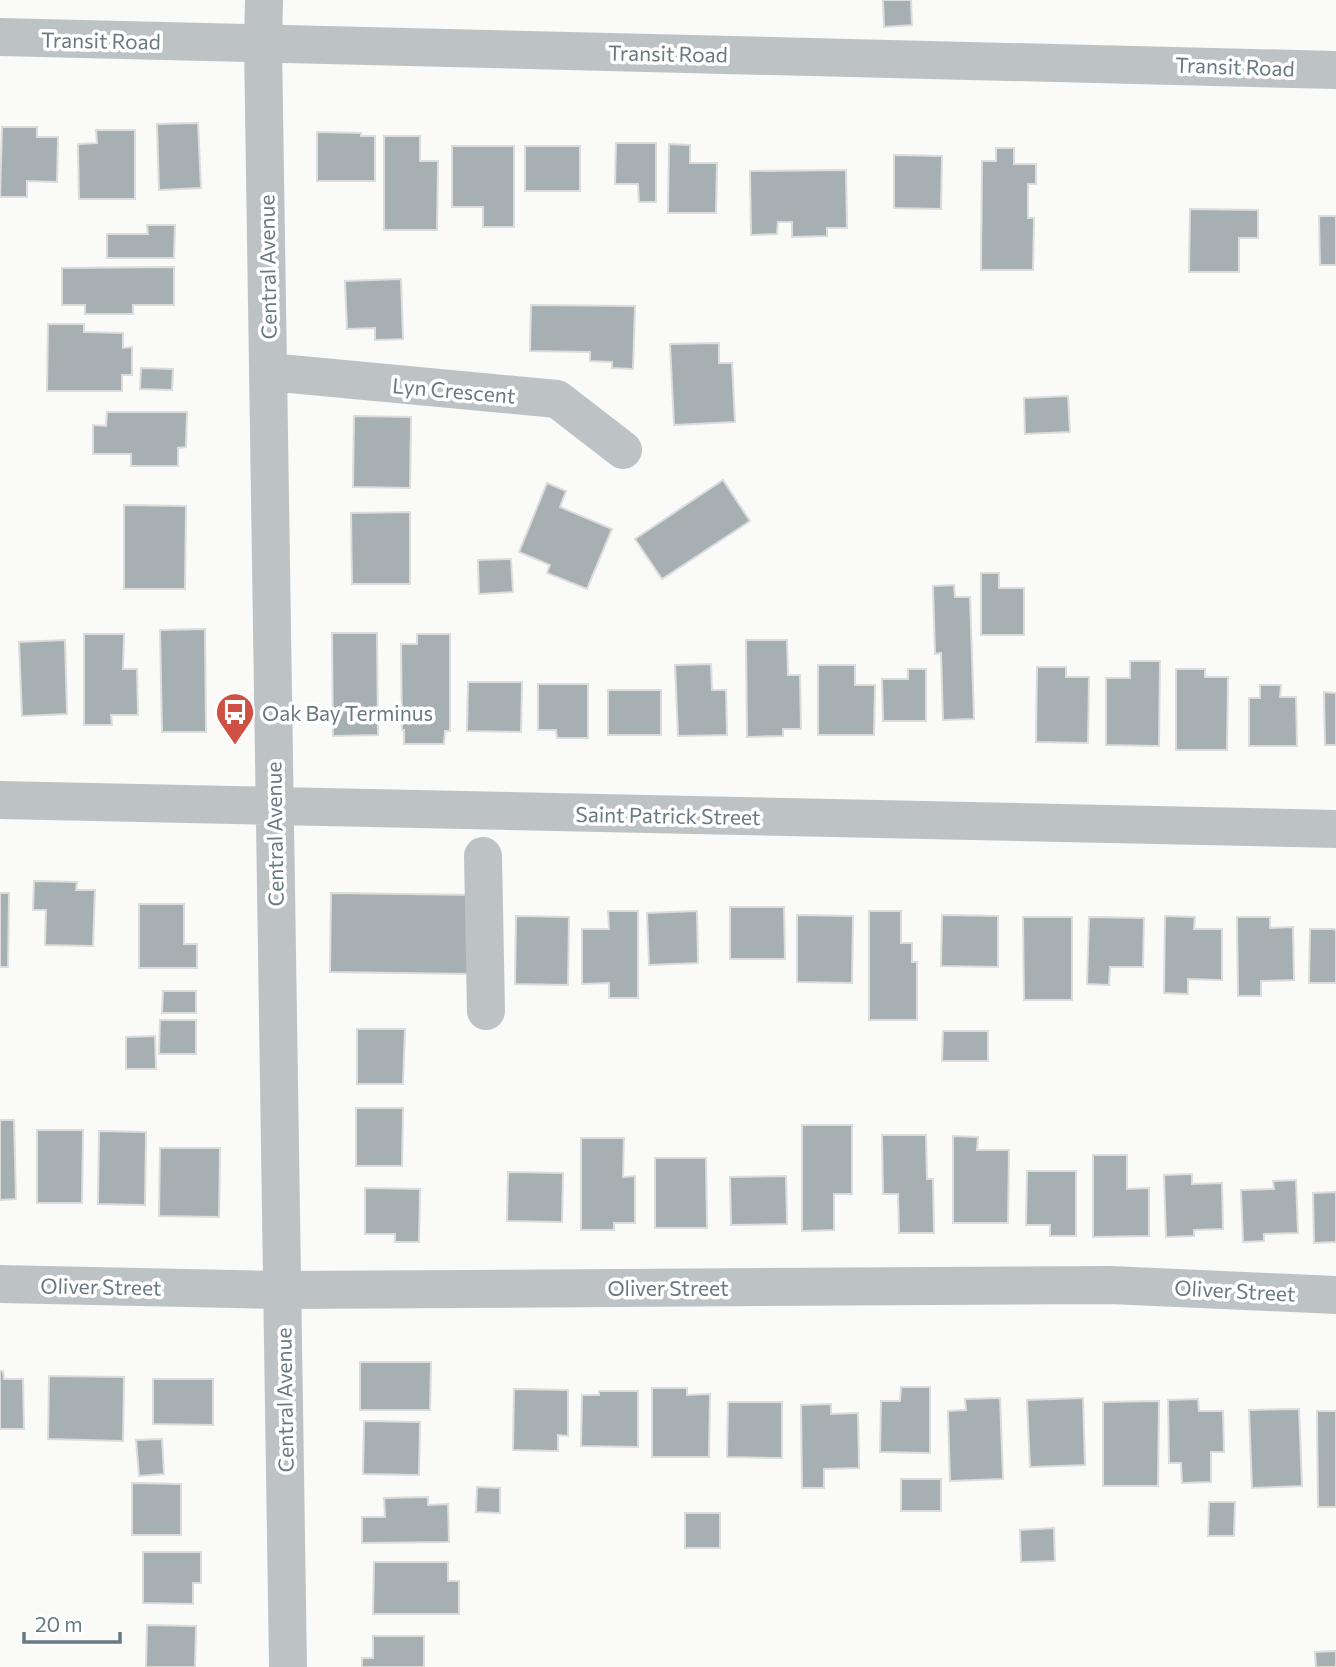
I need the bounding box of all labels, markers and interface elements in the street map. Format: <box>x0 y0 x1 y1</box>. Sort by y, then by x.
street label: Transit Road <box>41 26 161 54</box>
street label: Transit Road <box>608 39 728 67</box>
street label: Transit Road <box>1175 51 1295 81</box>
street label: Central Avenue <box>253 194 281 340</box>
street label: Lyn Crescent <box>391 372 517 408</box>
bus stop icon: Oak Bay Terminus <box>214 691 256 746</box>
place label: Oak Bay Terminus <box>262 700 433 725</box>
street label: Central Avenue <box>260 761 288 907</box>
street label: Saint Patrick Street <box>575 801 761 829</box>
street label: Oliver Street <box>40 1272 162 1300</box>
street label: Oliver Street <box>1174 1274 1296 1306</box>
street label: Oliver Street <box>607 1275 729 1300</box>
street label: Central Avenue <box>270 1327 298 1473</box>
scale bar <box>24 1600 121 1644</box>
text: 20 m <box>35 1611 83 1636</box>

